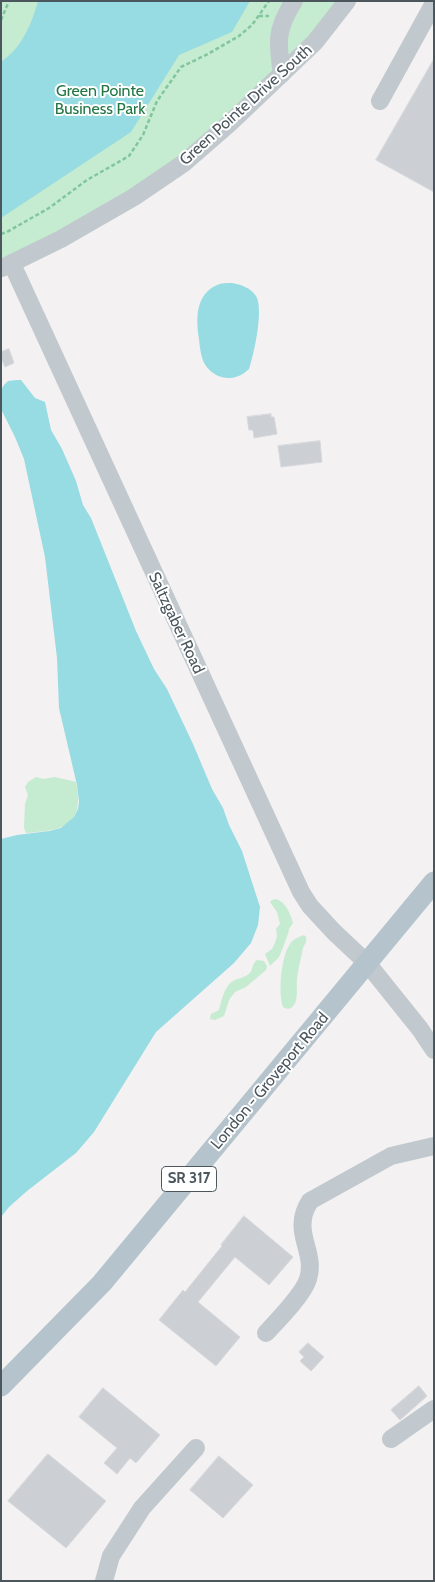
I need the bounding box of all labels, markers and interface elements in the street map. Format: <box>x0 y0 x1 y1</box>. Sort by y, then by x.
street label: Green Pointe Drive South <box>176 40 316 170</box>
park label: Green Pointe Business Park <box>55 81 145 119</box>
street label: Saltzgaber Road <box>144 569 208 677</box>
street label: London - Groveport Road <box>207 1009 333 1153</box>
road number: SR 317 <box>162 1166 216 1192</box>

